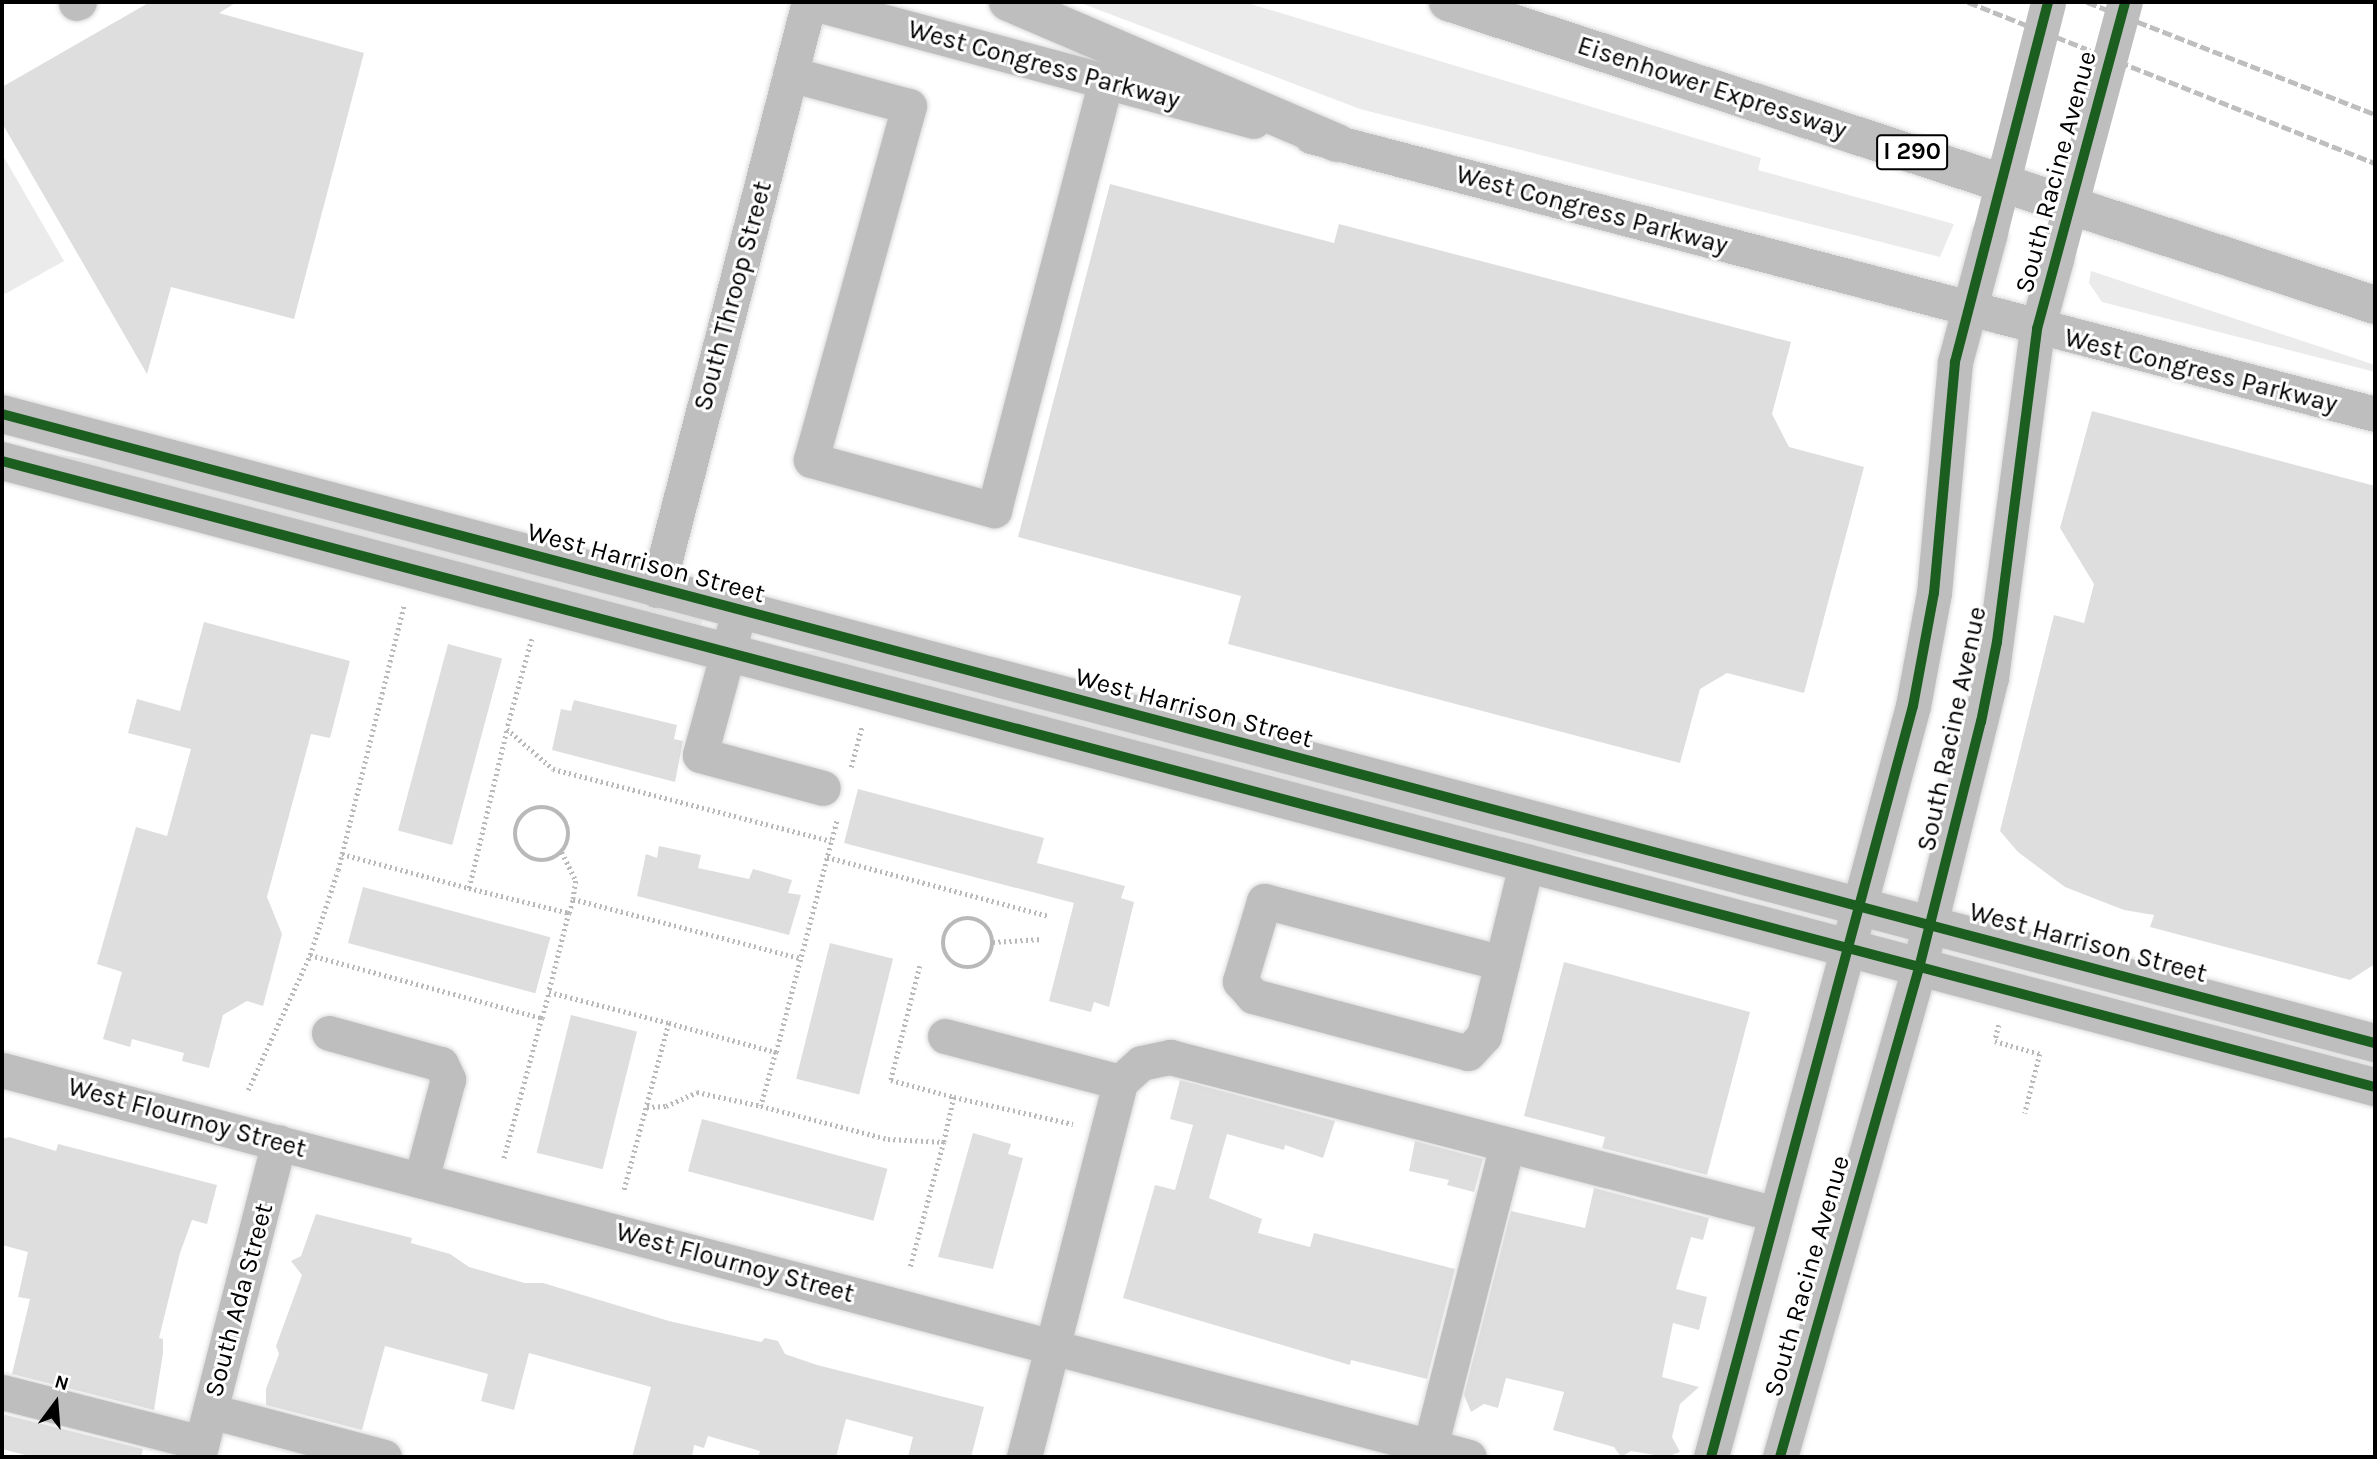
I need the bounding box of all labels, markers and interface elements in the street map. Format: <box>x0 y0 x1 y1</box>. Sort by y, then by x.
street label: West Congress Parkway <box>905 14 1183 116</box>
street label: Eisenhower Expressway <box>1573 30 1851 146</box>
street label: South Racine Avenue <box>2009 47 2103 297</box>
road number: I 290 <box>1875 132 1949 172</box>
street label: West Congress Parkway <box>1453 159 1731 261</box>
street label: South Throop Street <box>687 178 779 414</box>
street label: West Congress Parkway <box>2061 322 2341 420</box>
street label: West Harrison Street <box>524 516 768 610</box>
street label: South Racine Avenue <box>1911 604 1993 854</box>
street label: West Harrison Street <box>1072 661 1316 755</box>
street label: West Harrison Street <box>1966 896 2210 990</box>
street label: West Flournoy Street <box>65 1071 309 1165</box>
street label: South Racine Avenue <box>1758 1152 1856 1400</box>
street label: South Ada Street <box>198 1200 280 1400</box>
street label: West Flournoy Street <box>613 1216 857 1310</box>
north arrow <box>21 1368 91 1438</box>
text: N <box>52 1370 71 1395</box>

